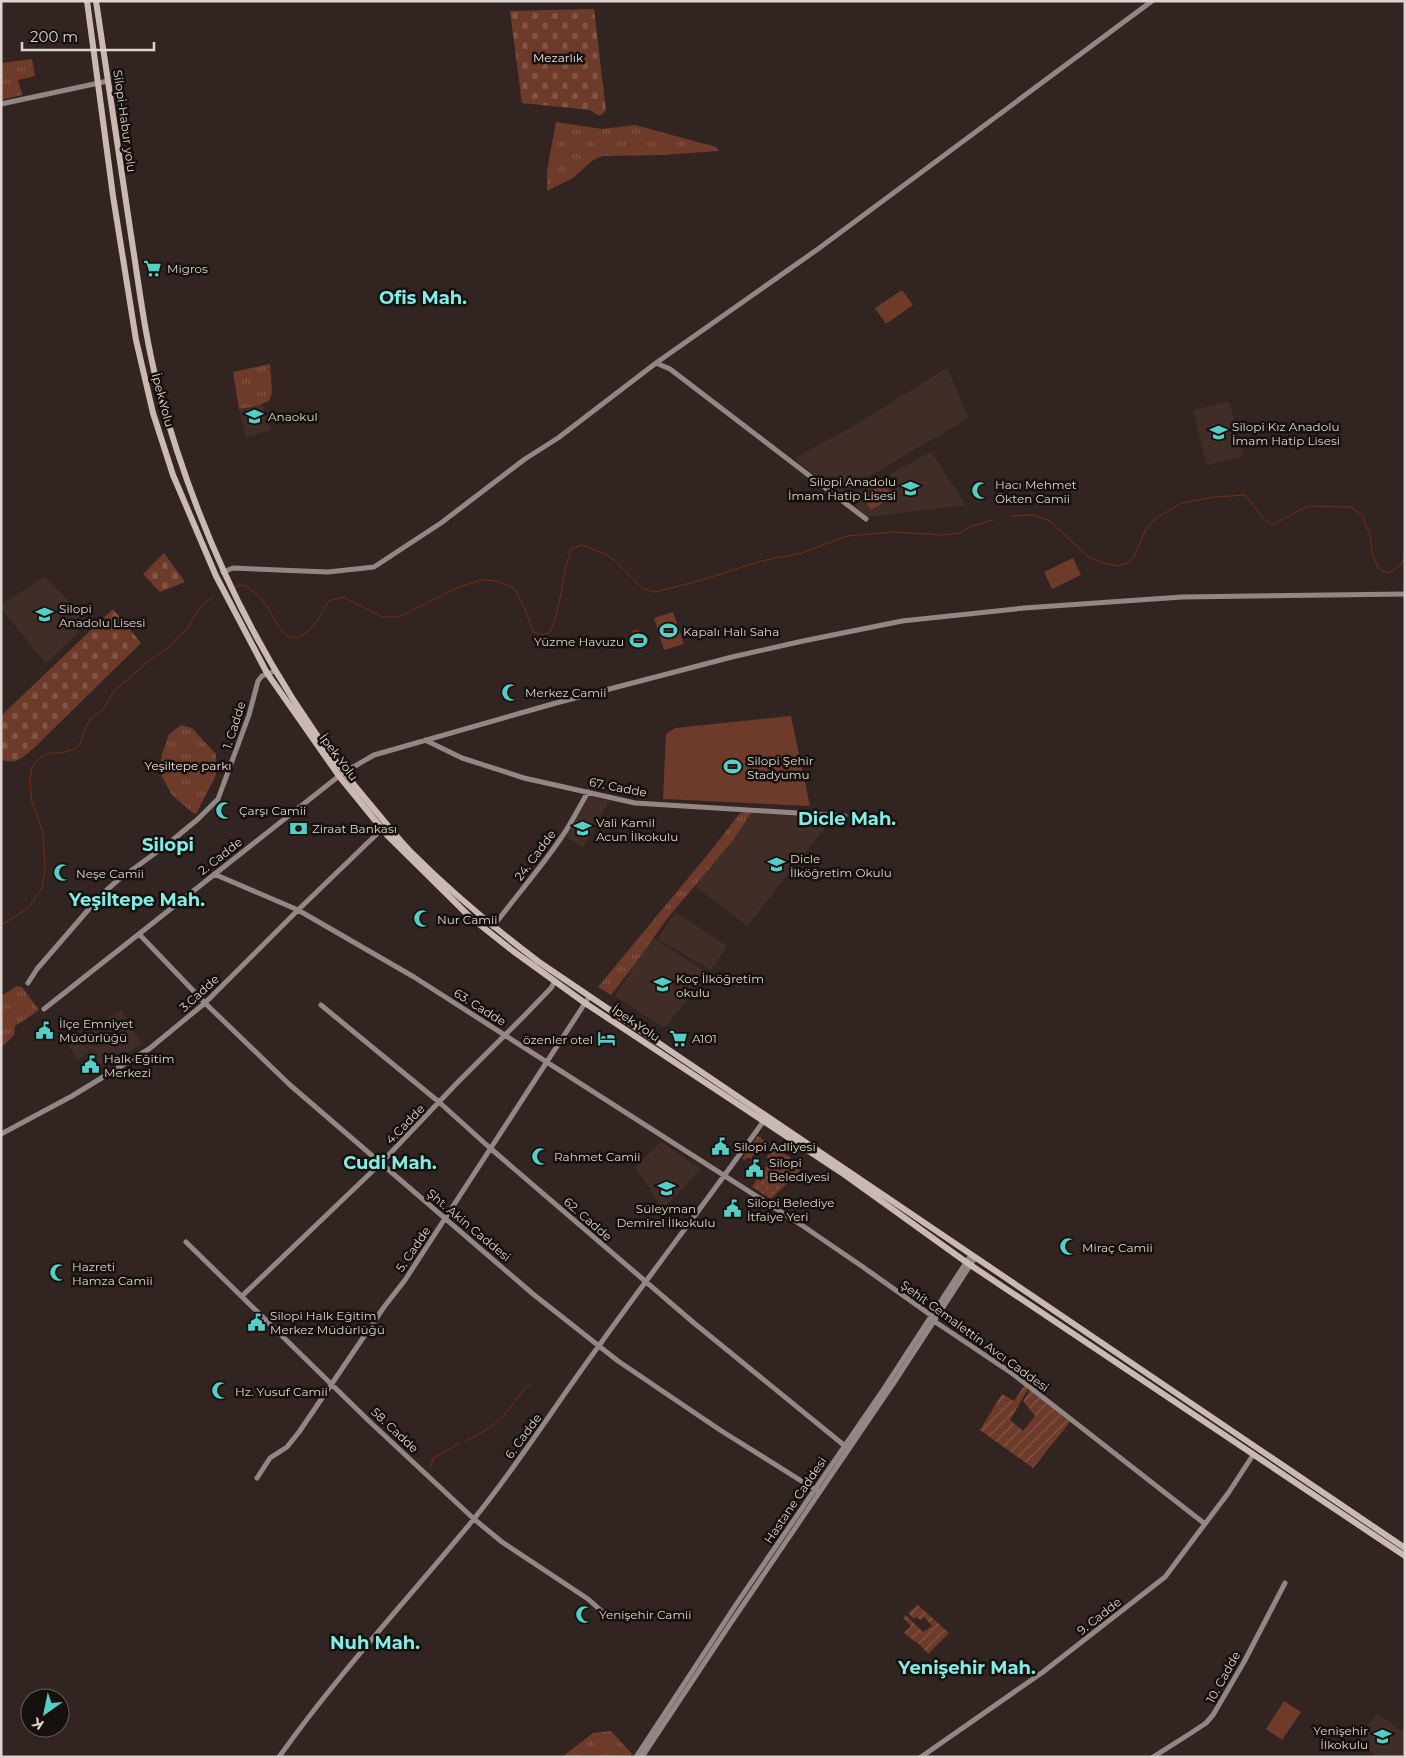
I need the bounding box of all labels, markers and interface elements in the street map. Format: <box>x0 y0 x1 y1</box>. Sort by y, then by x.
scale bar <box>22 20 155 52</box>
text: 200 m <box>30 27 78 46</box>
park label: Mezarlık <box>533 50 584 65</box>
street label: Silopi-Habur yolu <box>110 69 140 173</box>
supermarket icon: Migros <box>143 258 163 278</box>
place label: Migros <box>167 261 208 276</box>
district label: Ofis Mah. <box>379 287 467 309</box>
street label: İpek Yolu <box>149 371 177 429</box>
school or university icon: Anaokul <box>244 406 264 426</box>
place label: Anaokul <box>268 409 318 424</box>
place label: Silopi Kız Anadolu İmam Hatip Lisesi <box>1232 419 1340 448</box>
school or university icon: Silopi Kız Anadolu İmam Hatip Lisesi <box>1208 423 1228 443</box>
place label: Silopi Anadolu İmam Hatip Lisesi <box>788 474 896 503</box>
place label: Hacı Mehmet Ökten Camii <box>995 477 1077 506</box>
school or university icon: Silopi Anadolu İmam Hatip Lisesi <box>900 478 920 498</box>
mosque icon: Hacı Mehmet Ökten Camii <box>971 481 991 501</box>
place label: Silopi Anadolu Lisesi <box>59 601 145 630</box>
school or university icon: Silopi Anadolu Lisesi <box>35 605 55 625</box>
sports icon: Kapalı Halı Saha <box>659 621 679 641</box>
place label: Kapalı Halı Saha <box>683 624 779 639</box>
sports icon: Yüzme Havuzu <box>628 631 648 651</box>
place label: Yüzme Havuzu <box>534 634 624 649</box>
mosque icon: Merkez Camii <box>501 682 521 702</box>
place label: Merkez Camii <box>525 685 607 700</box>
street label: 1. Cadde <box>219 699 249 751</box>
street label: İpek Yolu <box>316 731 362 783</box>
place label: Silopi Şehir Stadyumu <box>747 753 814 782</box>
sports icon: Silopi Şehir Stadyumu <box>723 757 743 777</box>
park label: Yeşiltepe parkı <box>145 758 231 773</box>
street label: 67. Cadde <box>588 774 648 800</box>
mosque icon: Çarşı Camii <box>215 800 235 820</box>
place label: Çarşı Camii <box>239 803 306 818</box>
district label: Dicle Mah. <box>798 808 896 830</box>
place label: Vali Kamil Acun İlkokulu <box>596 815 678 844</box>
bank icon: Ziraat Bankası <box>288 818 308 838</box>
school or university icon: Vali Kamil Acun İlkokulu <box>572 819 592 839</box>
place label: Ziraat Bankası <box>312 821 397 836</box>
street label: 24. Cadde <box>511 827 559 883</box>
district label: Silopi <box>142 834 194 856</box>
street label: 2. Cadde <box>195 834 245 878</box>
place label: Dicle İlköğretim Okulu <box>790 851 892 880</box>
school or university icon: Dicle İlköğretim Okulu <box>766 855 786 875</box>
mosque icon: Neşe Camii <box>52 863 72 883</box>
place label: Neşe Camii <box>76 866 144 881</box>
district label: Yeşiltepe Mah. <box>68 889 205 911</box>
mosque icon: Nur Camii <box>413 909 433 929</box>
place label: Nur Camii <box>437 912 497 927</box>
street label: 3.Cadde <box>176 971 222 1015</box>
place label: Koç İlköğretim okulu <box>676 971 764 1000</box>
school or university icon: Koç İlköğretim okulu <box>652 975 672 995</box>
street label: 63. Cadde <box>451 985 509 1029</box>
street label: İpek Yolu <box>609 1001 663 1045</box>
place label: İlçe Emniyet Müdürlüğü <box>59 1016 134 1045</box>
public building icon: İlçe Emniyet Müdürlüğü <box>35 1020 55 1040</box>
supermarket icon: A101 <box>668 1028 688 1048</box>
hotel icon: özenler otel <box>597 1029 617 1049</box>
place label: A101 <box>692 1031 717 1046</box>
place label: özenler otel <box>523 1032 593 1047</box>
place label: Halk Eğitim Merkezi <box>104 1051 175 1080</box>
public building icon: Halk Eğitim Merkezi <box>80 1055 100 1075</box>
street label: 4.Cadde <box>382 1101 428 1147</box>
public building icon: Silopi Adliyesi <box>710 1136 730 1156</box>
place label: Silopi Adliyesi <box>734 1139 816 1154</box>
mosque icon: Rahmet Camii <box>530 1146 550 1166</box>
place label: Rahmet Camii <box>554 1149 641 1164</box>
district label: Cudi Mah. <box>343 1152 437 1174</box>
place label: Silopi Belediyesi <box>769 1155 830 1184</box>
public building icon: Silopi Belediyesi <box>745 1159 765 1179</box>
school or university icon: Süleyman Demirel İlkokulu <box>656 1179 676 1199</box>
street label: Şht. Akin Caddesi <box>424 1186 514 1264</box>
street label: 62. Cadde <box>561 1194 615 1244</box>
place label: Silopi Belediye İtfaiye Yeri <box>747 1195 835 1224</box>
public building icon: Silopi Belediye İtfaiye Yeri <box>723 1199 743 1219</box>
place label: Süleyman Demirel İlkokulu <box>616 1201 716 1230</box>
street label: 5. Cadde <box>392 1223 434 1275</box>
mosque icon: Miraç Camii <box>1058 1237 1078 1257</box>
place label: Miraç Camii <box>1082 1240 1153 1255</box>
place label: Hazreti Hamza Camii <box>72 1259 153 1288</box>
mosque icon: Hazreti Hamza Camii <box>48 1263 68 1283</box>
street label: Şehit Cemalettin Avcı Caddesi <box>898 1277 1052 1395</box>
place label: Silopi Halk Eğitim Merkez Müdürlüğü <box>270 1308 385 1337</box>
public building icon: Silopi Halk Eğitim Merkez Müdürlüğü <box>246 1312 266 1332</box>
mosque icon: Hz. Yusuf Camii <box>211 1381 231 1401</box>
place label: Hz. Yusuf Camii <box>235 1384 328 1399</box>
street label: 58. Cadde <box>368 1404 422 1456</box>
street label: 6. Cadde <box>502 1411 544 1461</box>
street label: Hastane Caddesi <box>761 1454 829 1546</box>
street label: 9. Cadde <box>1074 1594 1124 1638</box>
mosque icon: Yenişehir Camii <box>575 1604 595 1624</box>
place label: Yenişehir Camii <box>599 1607 692 1622</box>
district label: Nuh Mah. <box>330 1632 420 1654</box>
street label: 10. Cadde <box>1203 1648 1243 1706</box>
district label: Yenişehir Mah. <box>897 1657 1036 1679</box>
north arrow <box>20 1688 70 1738</box>
text: K <box>28 1713 47 1734</box>
place label: Yenişehir İlkokulu <box>1313 1723 1368 1752</box>
school or university icon: Yenişehir İlkokulu <box>1372 1727 1392 1747</box>

